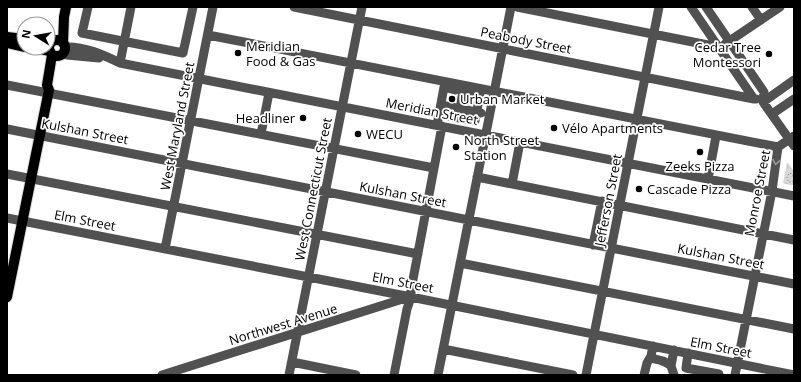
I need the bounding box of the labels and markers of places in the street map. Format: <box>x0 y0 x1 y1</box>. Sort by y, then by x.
place label: Meridian Food & Gas <box>246 37 315 70</box>
place label: Cedar Tree Montessori <box>693 38 761 71</box>
marker: Meridian Food & Gas <box>233 48 243 58</box>
marker: Cedar Tree Montessori <box>764 49 774 59</box>
place label: Urban Market <box>460 90 545 108</box>
marker: Urban Market <box>447 94 457 104</box>
place label: Headliner <box>236 109 296 127</box>
marker: Headliner <box>298 113 308 123</box>
place label: Vélo Apartments <box>562 119 663 137</box>
marker: Vélo Apartments <box>549 123 559 133</box>
place label: WECU <box>366 125 403 143</box>
marker: WECU <box>353 129 363 139</box>
place label: North Street Station <box>464 131 540 164</box>
marker: North Street Station <box>451 142 461 152</box>
marker: Zeeks Pizza <box>695 147 705 157</box>
place label: Zeeks Pizza <box>666 157 734 175</box>
place label: Cascade Pizza <box>647 180 731 198</box>
marker: Cascade Pizza <box>634 184 644 194</box>

